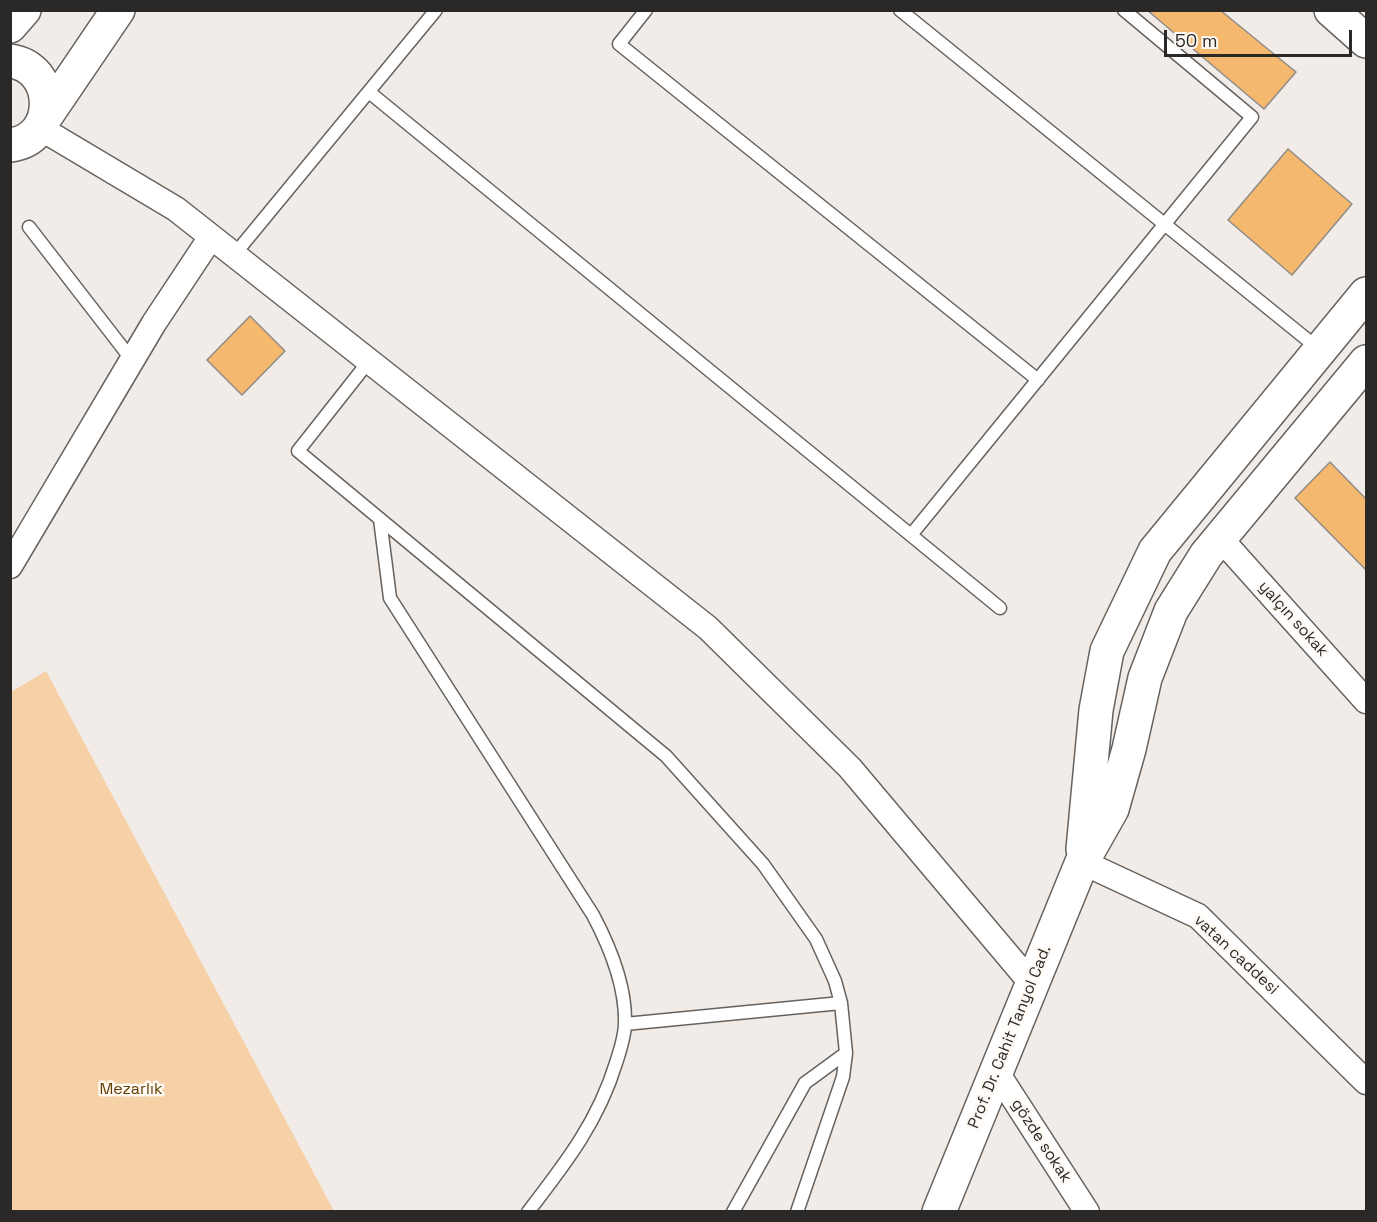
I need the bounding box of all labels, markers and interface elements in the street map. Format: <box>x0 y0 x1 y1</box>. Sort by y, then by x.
scale bar <box>1167 18 1354 56</box>
text: 50 m <box>1175 29 1217 52</box>
street label: yalçın sokak <box>1254 577 1332 661</box>
street label: vatan caddesi <box>1190 911 1282 999</box>
street label: Prof. Dr. Cahit Tanyol Cad. <box>964 943 1056 1131</box>
park label: Mezarlık <box>100 1080 162 1100</box>
street label: gözde sokak <box>1007 1095 1075 1187</box>

